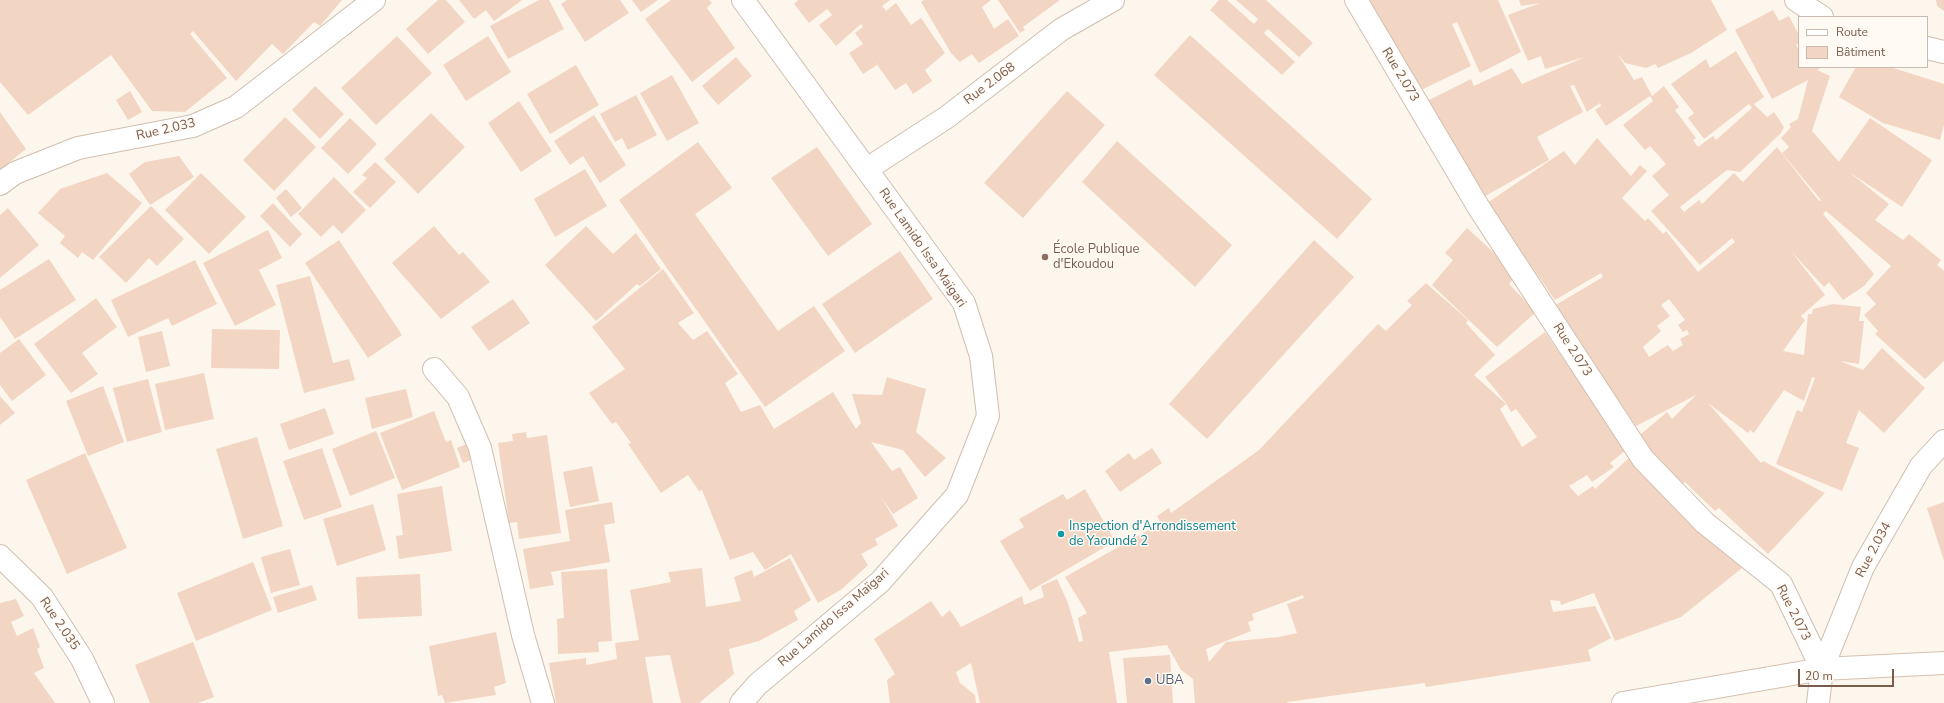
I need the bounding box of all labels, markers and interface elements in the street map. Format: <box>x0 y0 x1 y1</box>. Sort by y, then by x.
legend <box>1798 16 1928 68</box>
text: Route <box>1836 24 1868 40</box>
text: Bâtiment <box>1836 44 1885 60</box>
street label: Rue 2.073 <box>1378 45 1422 105</box>
street label: Rue 2.068 <box>961 60 1019 108</box>
street label: Rue 2.033 <box>135 116 197 144</box>
street label: Rue Lamido Issa Maïgari <box>875 185 969 311</box>
place label: École Publique d'Ekoudou <box>1053 242 1139 273</box>
marker: École Publique d'Ekoudou <box>1040 252 1050 262</box>
street label: Rue 2.073 <box>1549 320 1595 380</box>
place label: Inspection d'Arrondissement de Yaoundé 2 <box>1069 519 1236 550</box>
street label: Rue 2.034 <box>1853 520 1895 580</box>
marker: Inspection d'Arrondissement de Yaoundé 2 <box>1056 529 1066 539</box>
street label: Rue Lamido Issa Maïgari <box>775 566 893 670</box>
street label: Rue 2.073 <box>1772 583 1814 643</box>
street label: Rue 2.035 <box>36 595 82 653</box>
scale bar <box>1800 661 1896 687</box>
text: 20 m <box>1805 668 1833 684</box>
place label: UBA <box>1156 673 1184 689</box>
marker: UBA <box>1143 676 1153 686</box>

